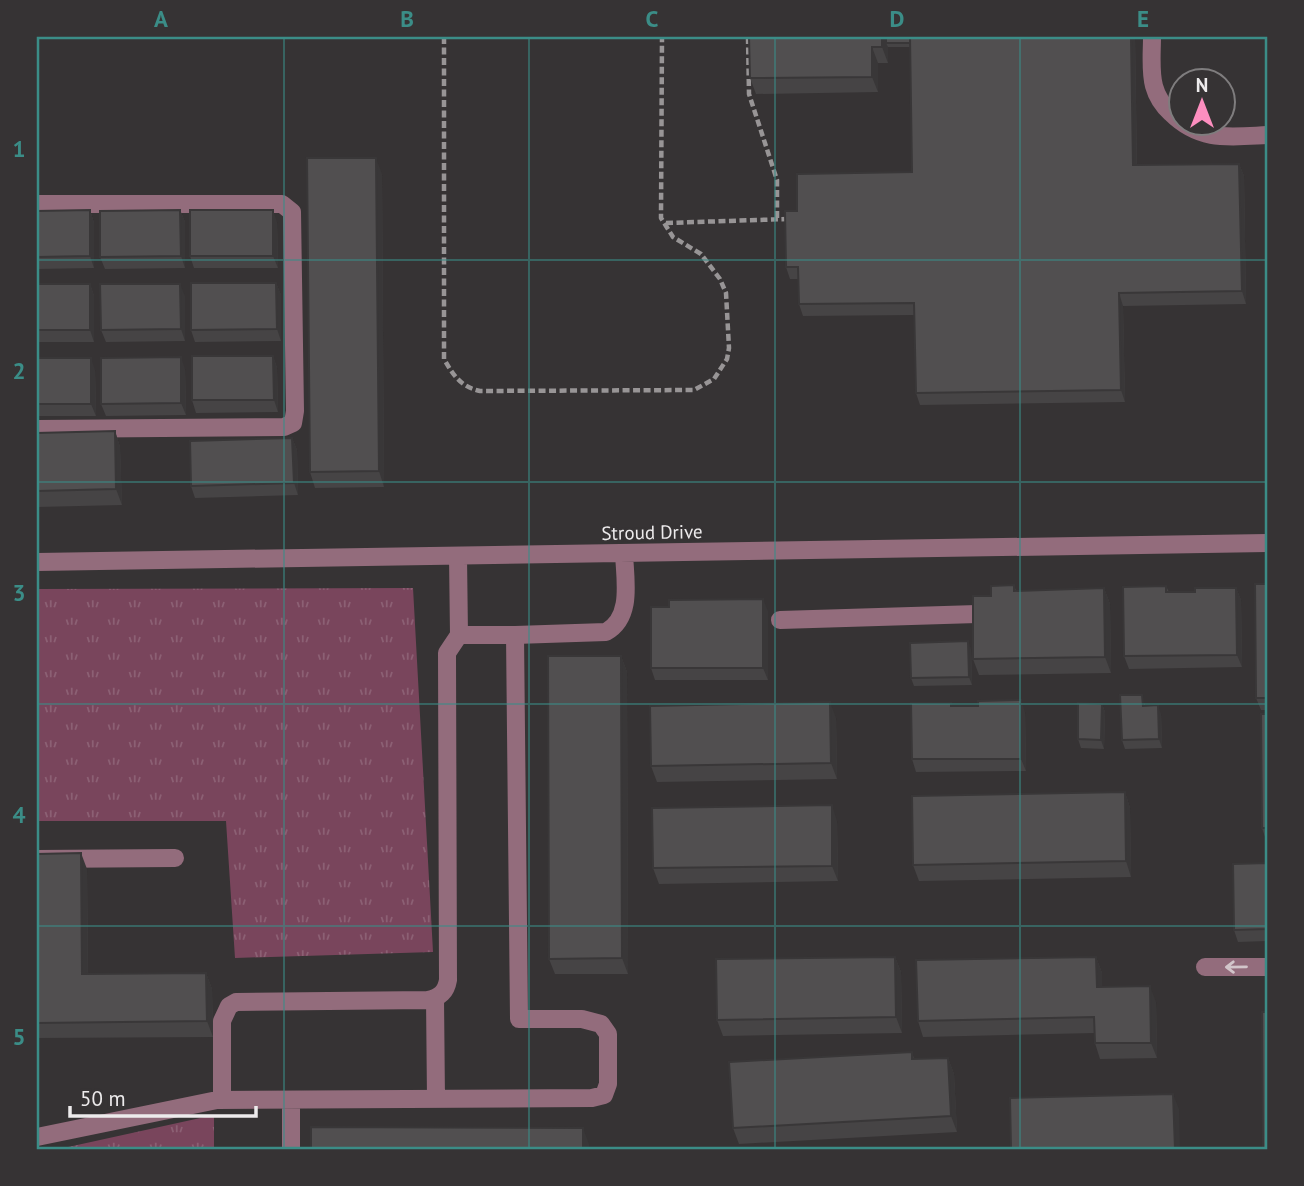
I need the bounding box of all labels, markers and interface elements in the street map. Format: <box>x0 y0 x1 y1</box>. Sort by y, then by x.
text: A <box>154 4 168 33</box>
text: B <box>400 4 414 33</box>
text: C <box>646 4 659 33</box>
text: D <box>890 4 904 33</box>
text: E <box>1137 4 1149 33</box>
north arrow <box>1168 66 1238 136</box>
text: N <box>1196 73 1208 97</box>
text: 1 <box>12 134 26 163</box>
text: 2 <box>12 356 26 385</box>
street label: Stroud Drive <box>601 519 703 545</box>
text: 3 <box>12 578 26 607</box>
text: 4 <box>12 800 26 829</box>
one-way arrow <box>1225 960 1248 974</box>
text: 5 <box>12 1022 26 1051</box>
scale bar <box>70 1074 256 1118</box>
text: 50 m <box>80 1085 126 1112</box>

